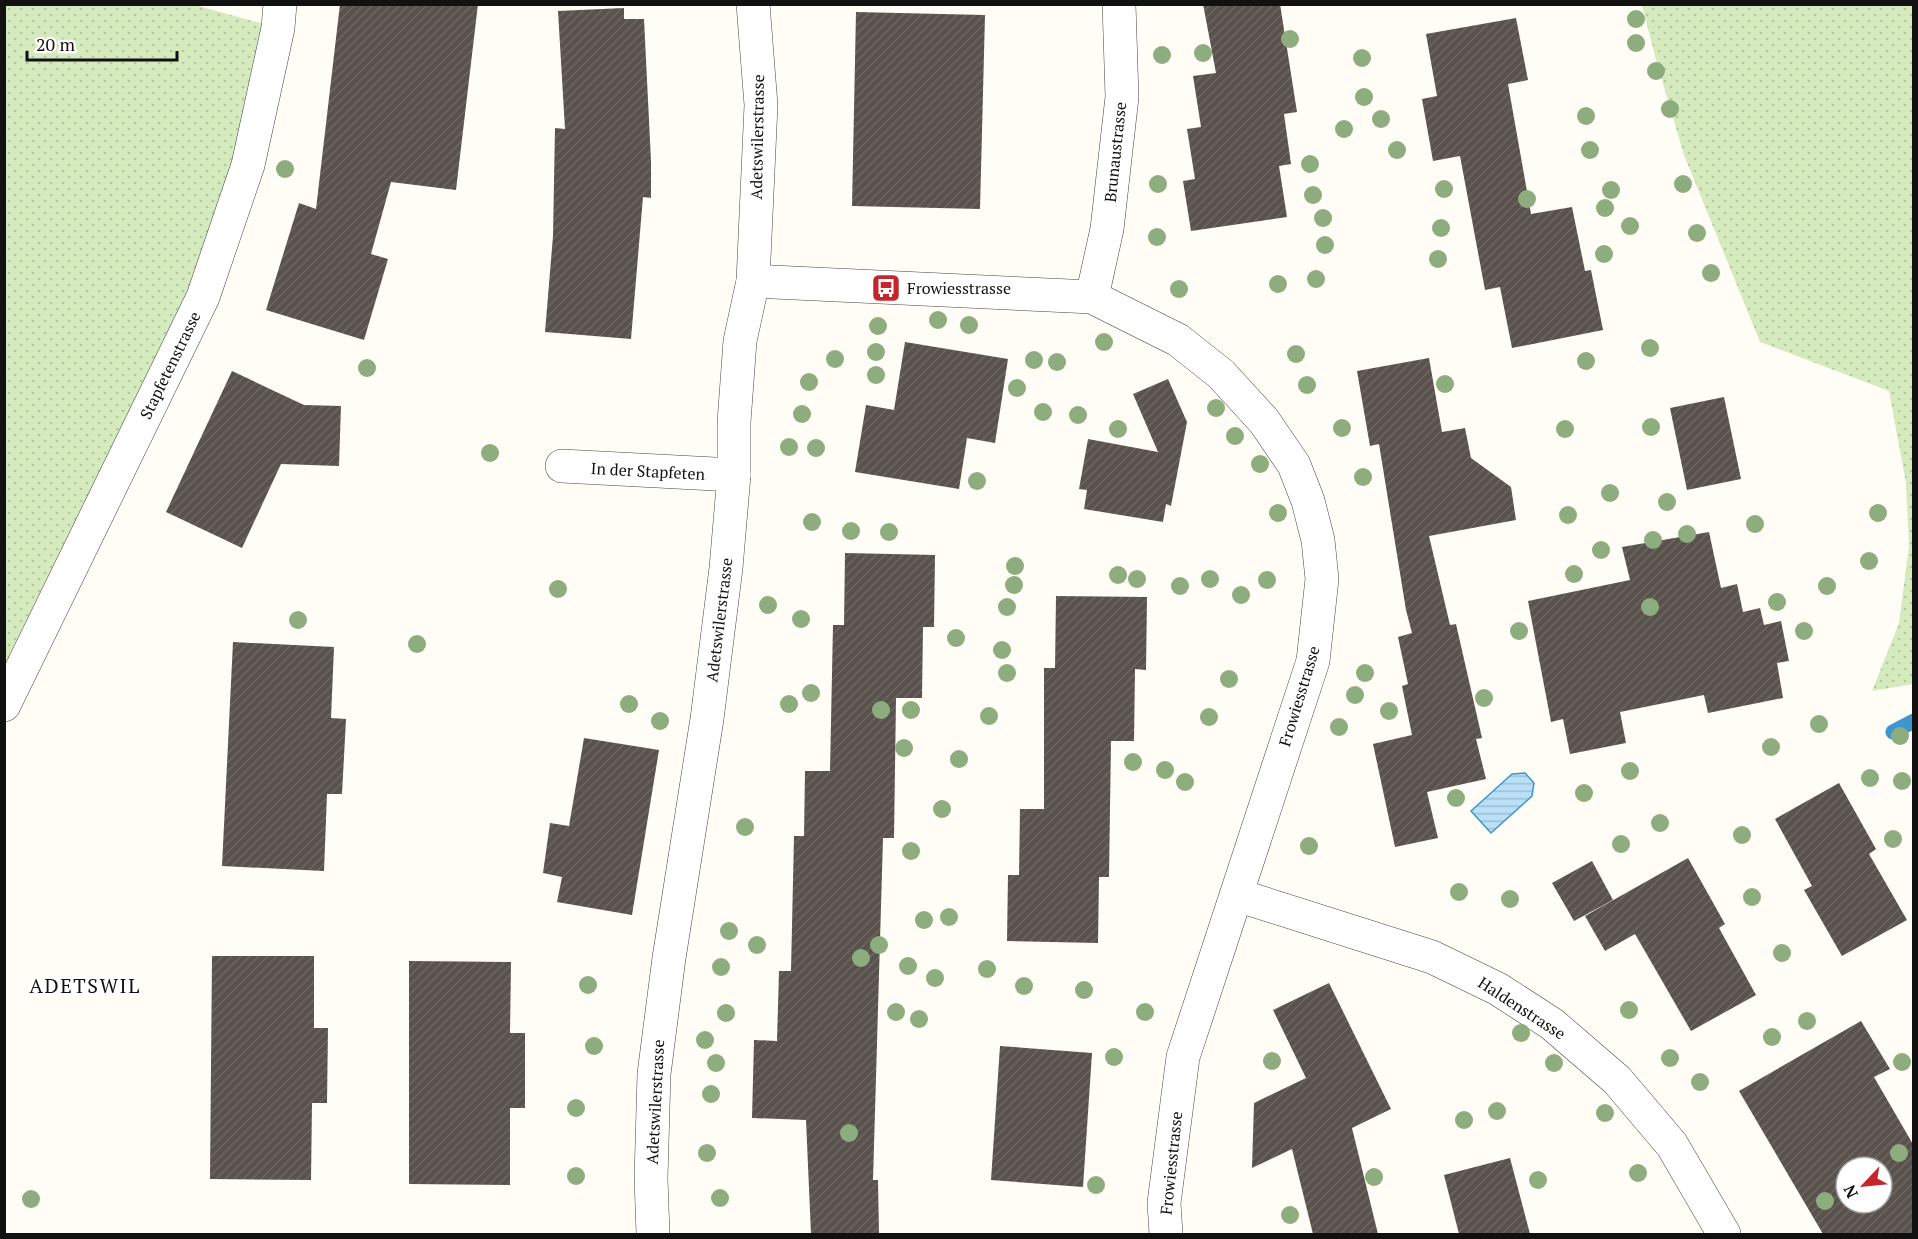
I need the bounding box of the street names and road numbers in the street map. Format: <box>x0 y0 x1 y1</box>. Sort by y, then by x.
street label: Adetswilerstrasse <box>745 74 769 200</box>
street label: Brunaustrasse <box>1099 101 1131 203</box>
street label: Stapfetenstrasse <box>134 307 206 423</box>
street label: In der Stapfeten <box>590 457 706 485</box>
street label: Adetswilerstrasse <box>700 557 738 683</box>
street label: Frowiesstrasse <box>1273 643 1325 749</box>
street label: Haldenstrasse <box>1474 972 1570 1044</box>
street label: Adetswilerstrasse <box>641 1039 669 1165</box>
street label: Frowiesstrasse <box>1155 1110 1187 1216</box>

